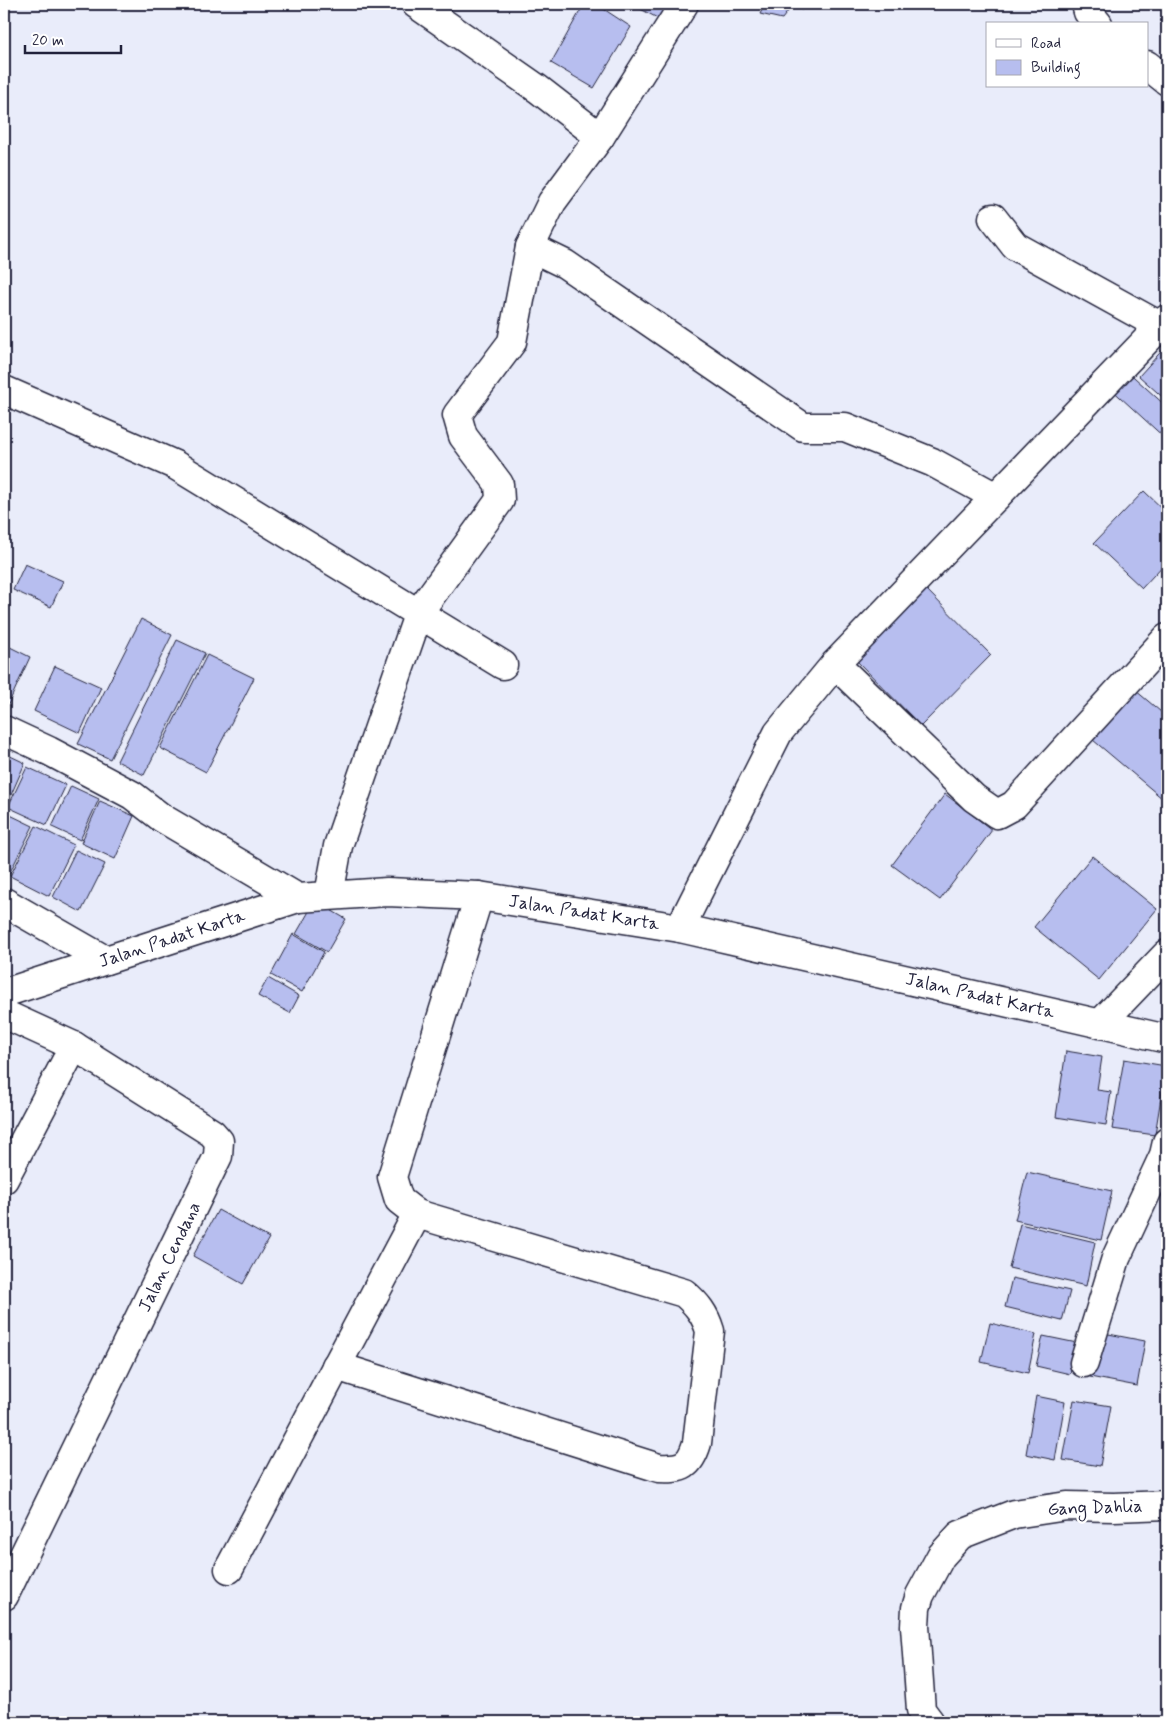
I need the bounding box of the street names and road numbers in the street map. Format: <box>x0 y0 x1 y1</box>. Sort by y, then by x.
street label: Jalan Padat Karta <box>507 889 661 937</box>
street label: Jalan Padat Karta <box>96 904 248 974</box>
street label: Jalan Padat Karta <box>903 967 1057 1025</box>
street label: Jalan Cendana <box>133 1198 207 1316</box>
street label: Gang Dahlia <box>1047 1494 1143 1523</box>

